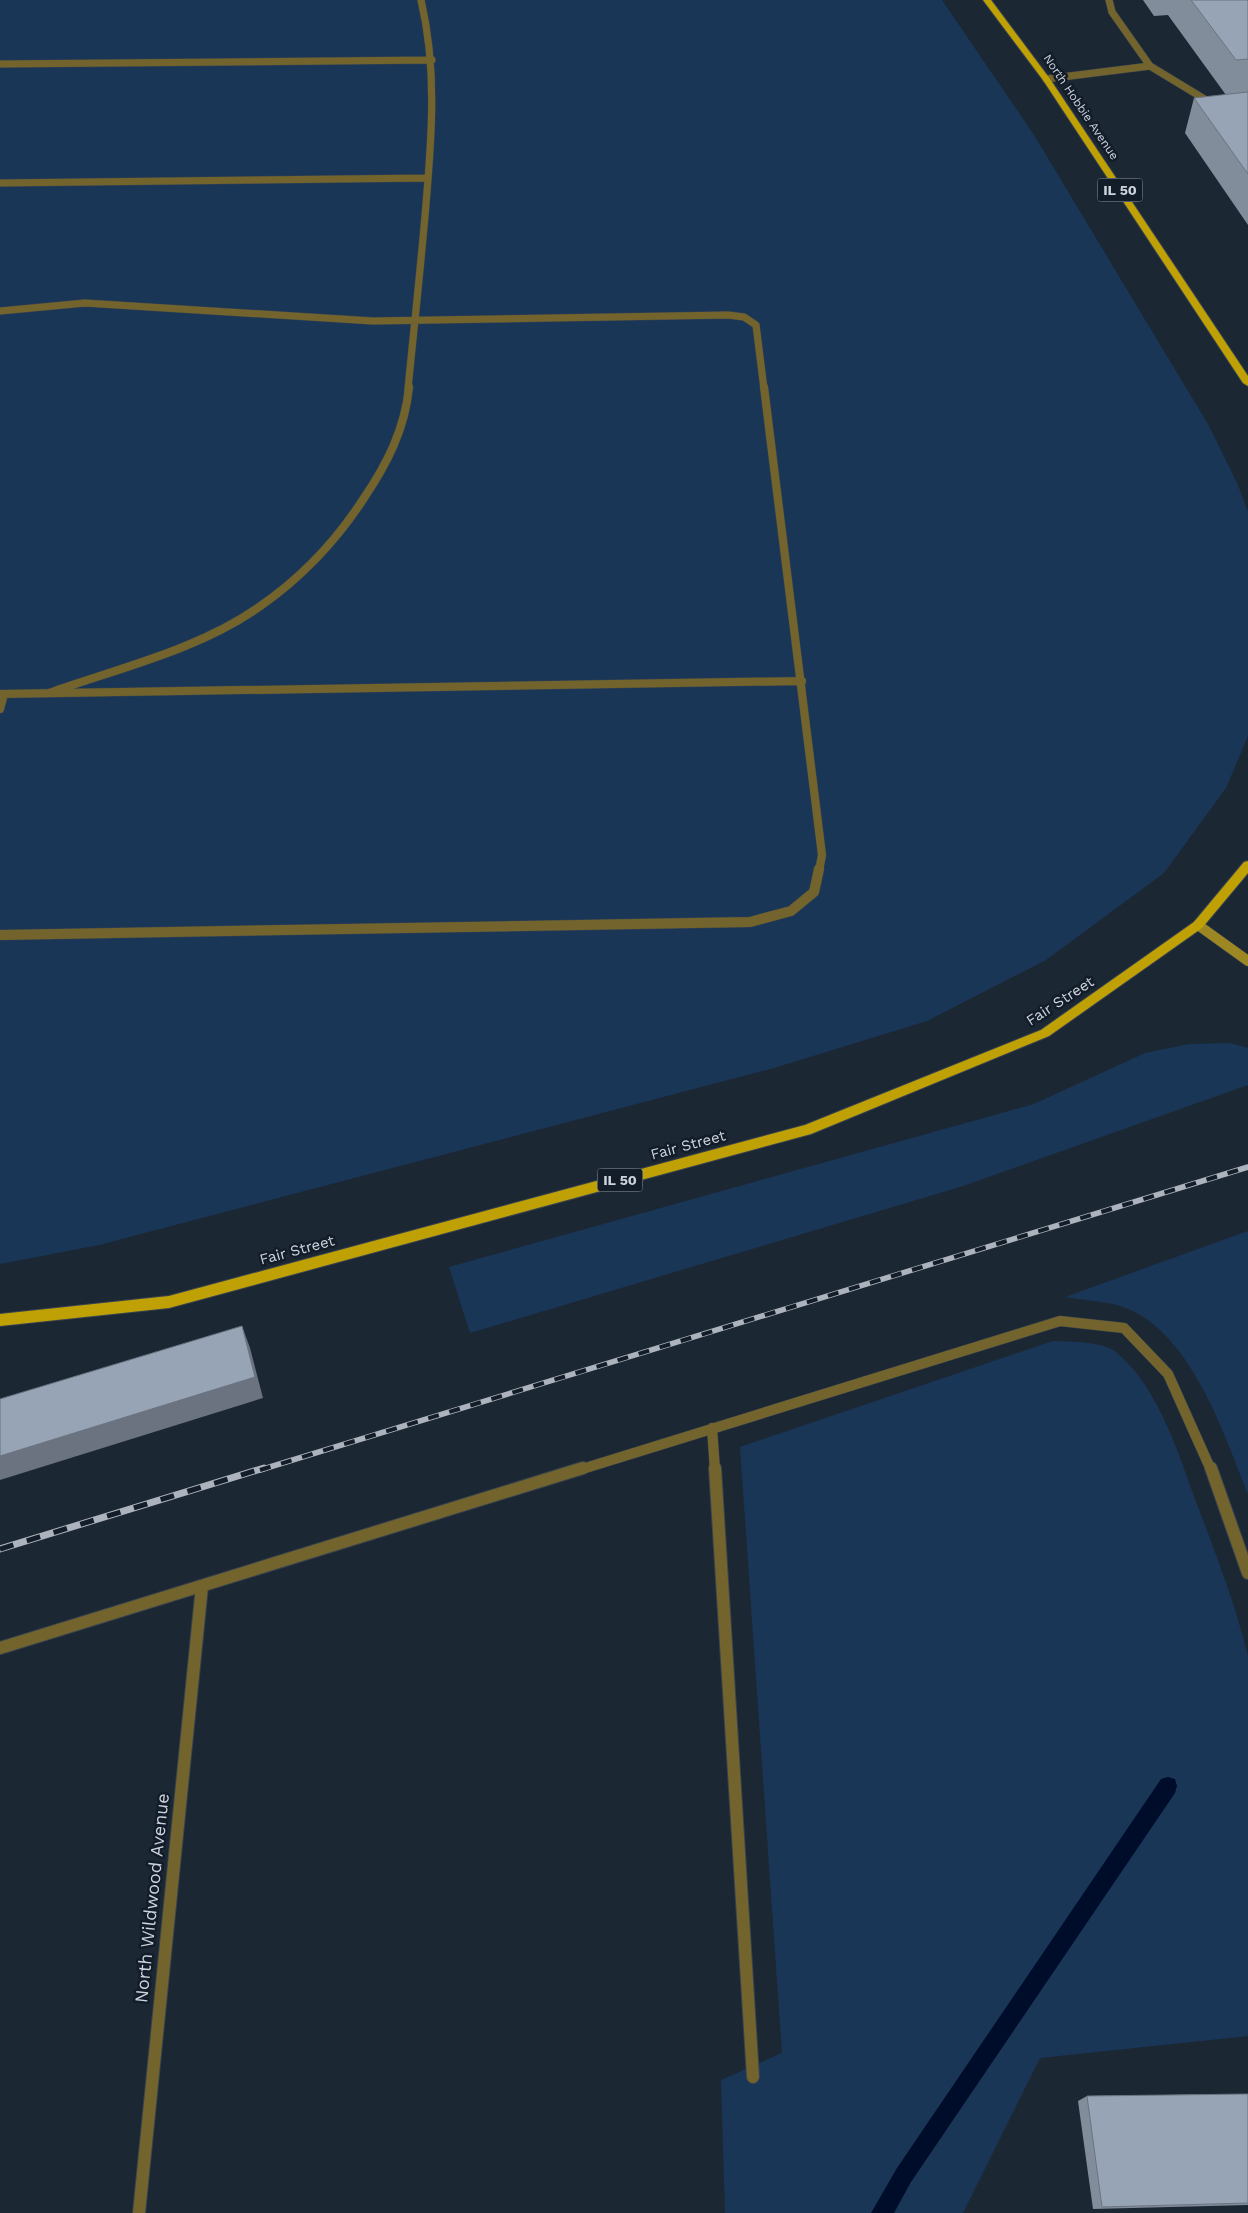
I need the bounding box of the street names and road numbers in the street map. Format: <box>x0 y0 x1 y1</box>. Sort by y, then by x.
street label: North Hobbie Avenue <box>1040 52 1122 162</box>
road number: IL 50 <box>1098 178 1142 202</box>
street label: Fair Street <box>1023 972 1098 1029</box>
street label: Fair Street <box>649 1126 728 1164</box>
road number: IL 50 <box>598 1168 642 1192</box>
street label: Fair Street <box>258 1231 337 1269</box>
street label: North Wildwood Avenue <box>130 1792 173 2004</box>

